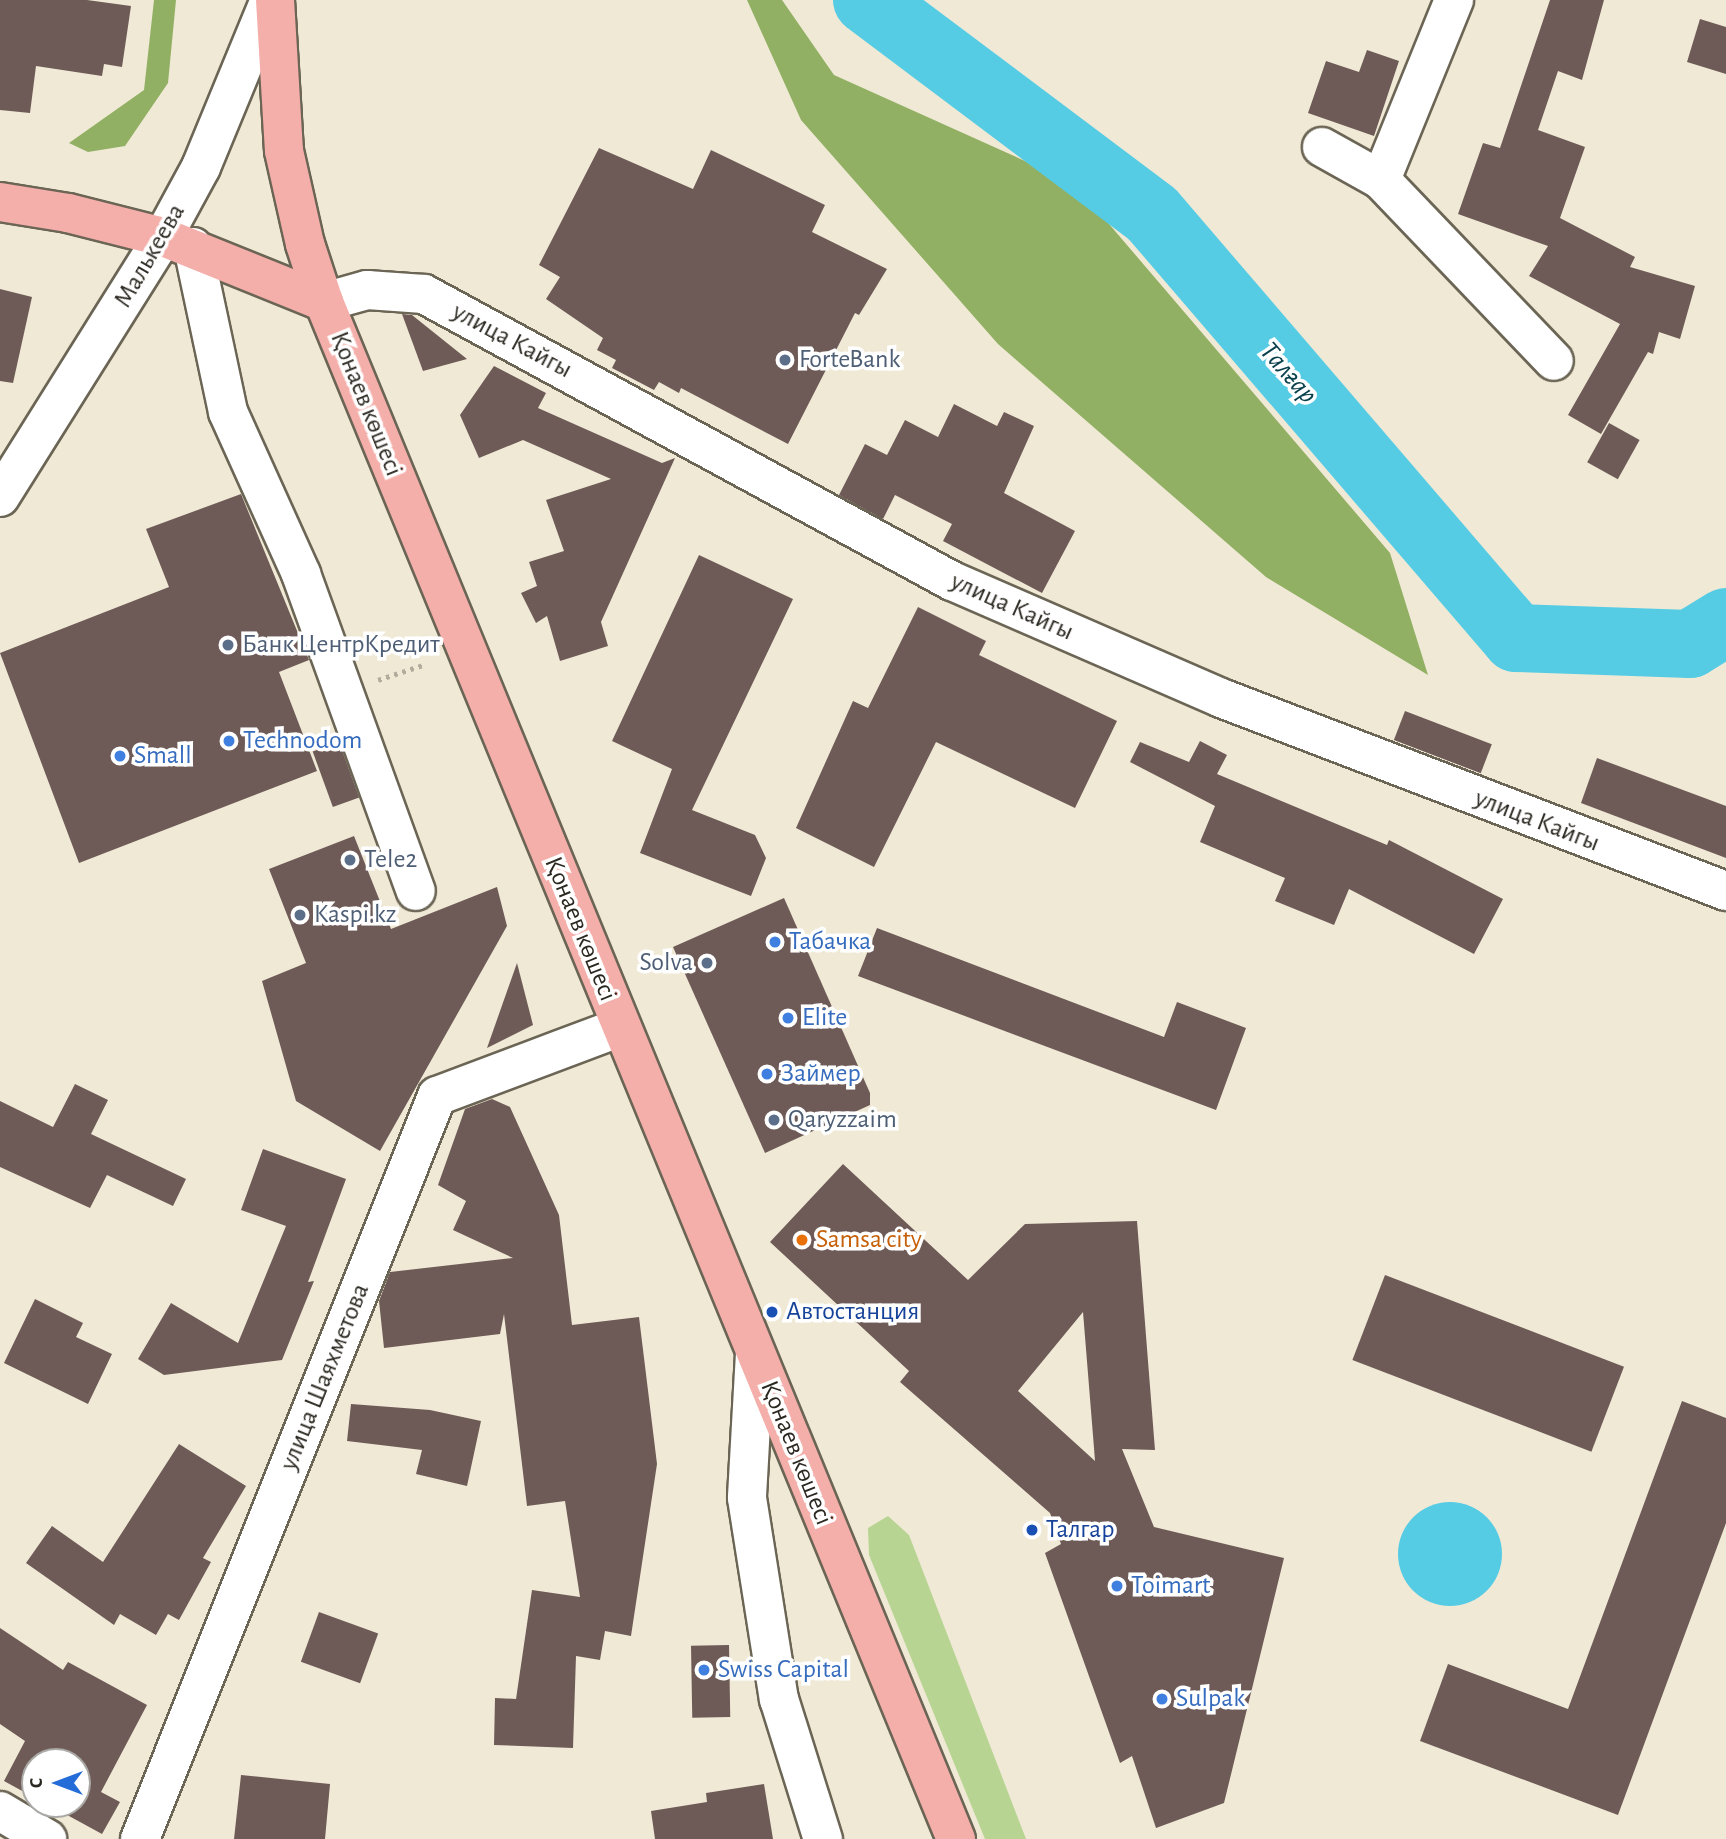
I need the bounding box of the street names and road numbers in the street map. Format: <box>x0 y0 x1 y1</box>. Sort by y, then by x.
street label: Малькеева <box>108 198 192 314</box>
street label: улица Кайгы <box>447 296 577 386</box>
street label: Қонаев көшесі <box>323 327 409 481</box>
street label: улица Кайгы <box>946 566 1078 648</box>
street label: улица Кайгы <box>1470 783 1604 859</box>
street label: Қонаев көшесі <box>537 852 623 1006</box>
street label: улица Шаяхметова <box>273 1279 377 1475</box>
street label: Қонаев көшесі <box>753 1376 839 1530</box>

